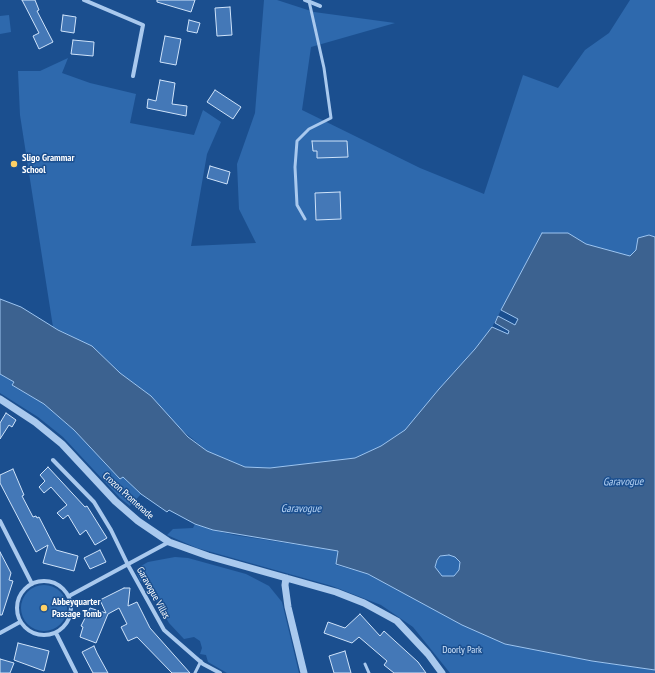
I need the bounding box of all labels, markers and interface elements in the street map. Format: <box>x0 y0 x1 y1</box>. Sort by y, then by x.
place label: Sligo Grammar School <box>22 152 74 176</box>
marker: Sligo Grammar School <box>9 159 19 169</box>
street label: Crozon Promenade <box>100 470 156 522</box>
water label: Garavogue <box>603 475 643 489</box>
water label: Garavogue <box>281 502 321 516</box>
street label: Garavogue Villas <box>134 565 172 621</box>
place label: Abbeyquarter Passage Tomb <box>52 596 102 620</box>
marker: Abbeyquarter Passage Tomb <box>39 603 49 613</box>
park label: Doorly Park <box>442 644 482 656</box>

